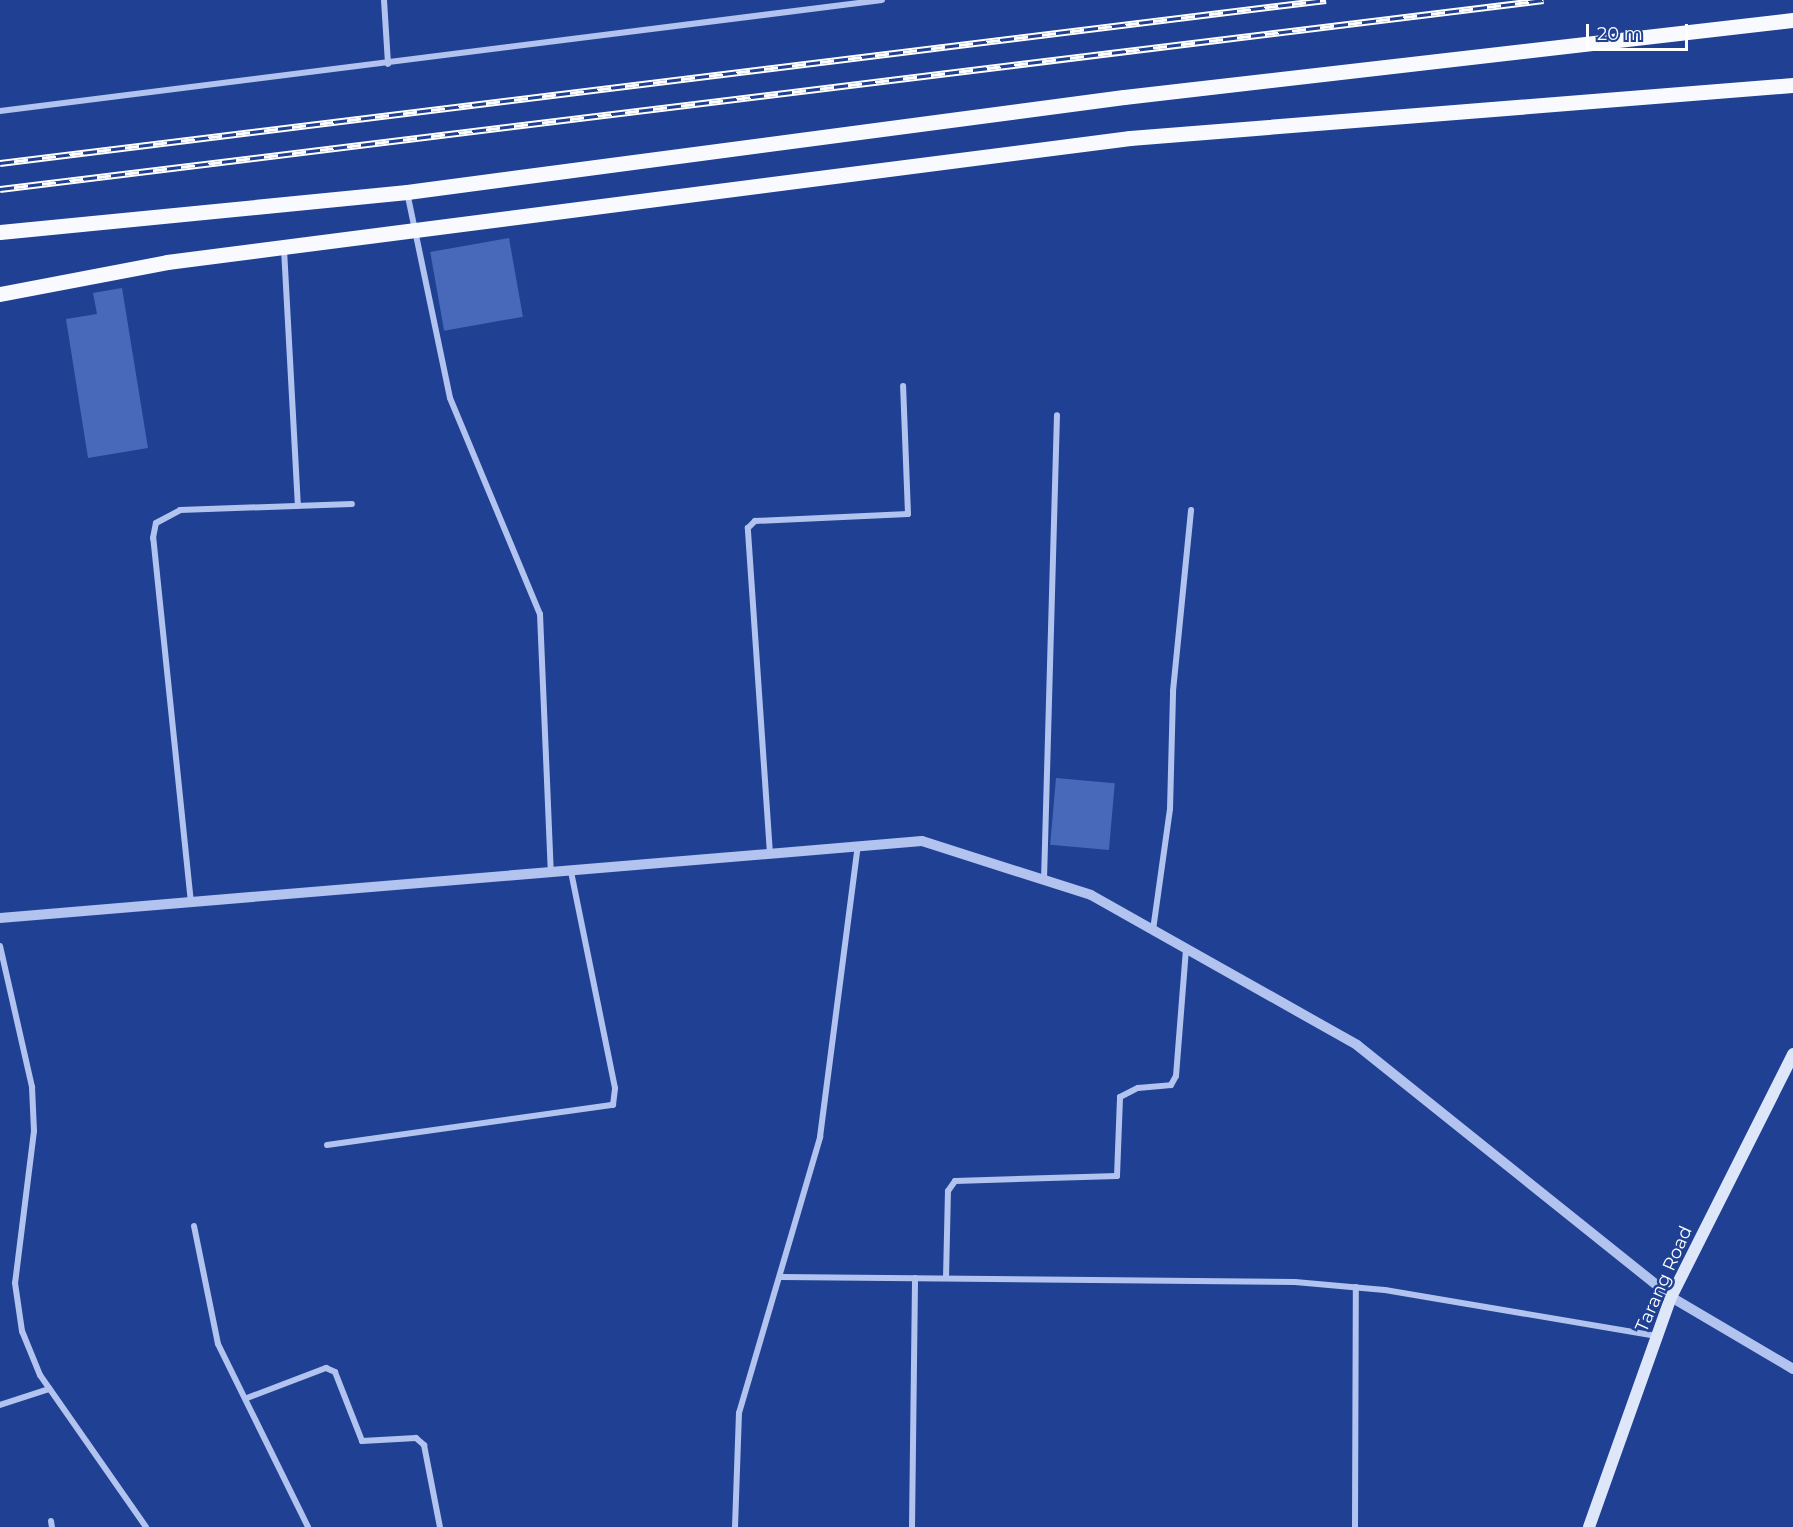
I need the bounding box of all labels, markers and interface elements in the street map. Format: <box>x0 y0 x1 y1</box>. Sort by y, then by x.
scale bar <box>1589 12 1691 50</box>
text: 20 m <box>1597 23 1643 45</box>
street label: Tarang Road <box>1631 1223 1697 1335</box>

